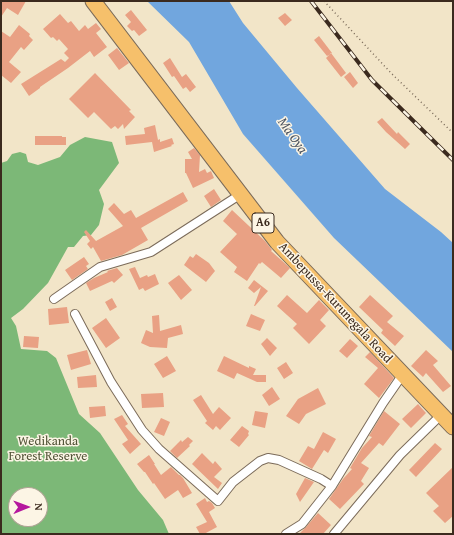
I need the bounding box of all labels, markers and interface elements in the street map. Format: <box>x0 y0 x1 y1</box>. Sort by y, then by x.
water label: Ma Oya <box>274 115 310 157</box>
road number: A6 <box>252 213 274 233</box>
street label: Ambepussa-Kurunegala Road <box>275 239 395 367</box>
park label: Wedikanda Forest Reserve <box>9 434 87 465</box>
north arrow <box>8 487 48 527</box>
text: N <box>31 503 47 511</box>

